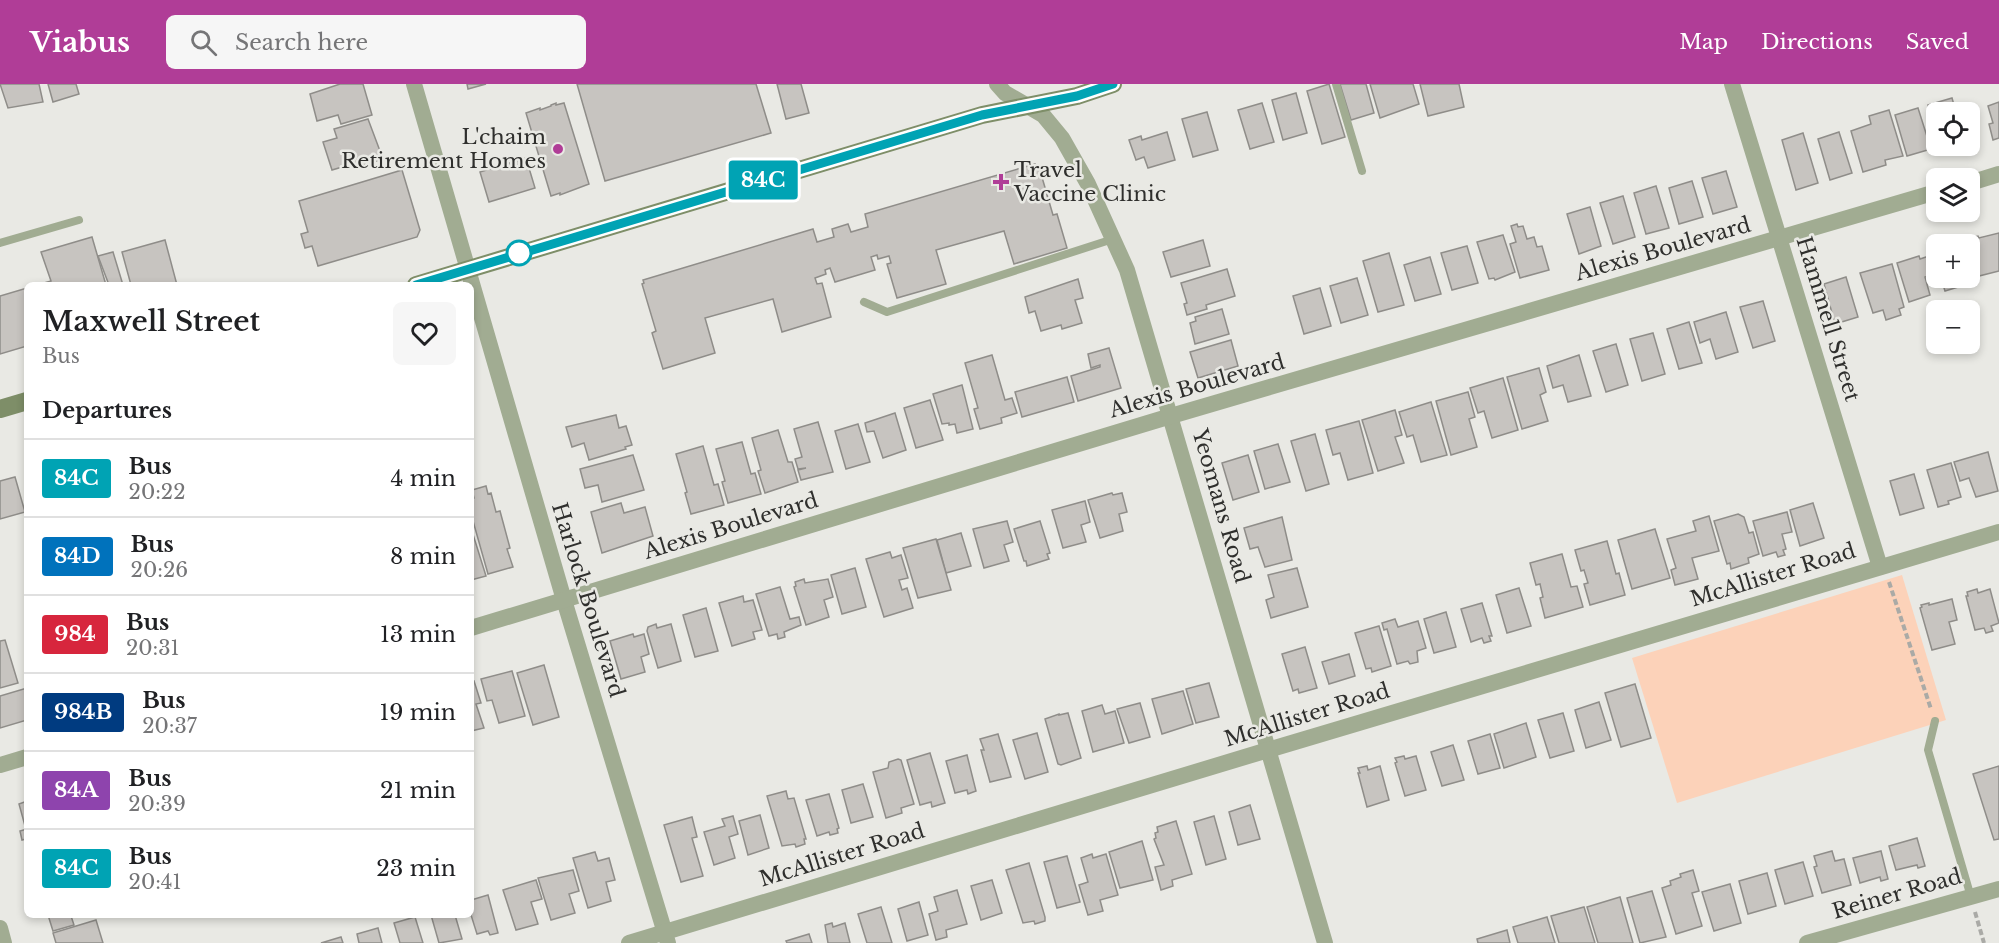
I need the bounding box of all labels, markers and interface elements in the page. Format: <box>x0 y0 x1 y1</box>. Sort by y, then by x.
search box <box>166 15 586 69</box>
text: Viabus <box>30 25 130 60</box>
icon: search <box>187 26 220 59</box>
text: Search here <box>235 29 368 56</box>
text: Map <box>1679 29 1728 55</box>
text: Directions <box>1761 29 1873 55</box>
text: Saved <box>1906 29 1969 55</box>
map controls <box>1926 102 1980 354</box>
button: locate <box>1926 102 1980 156</box>
place label: L'chaim Retirement Homes <box>341 124 546 174</box>
marker: L'chaim Retirement Homes <box>551 142 565 156</box>
place label: Travel Vaccine Clinic <box>1013 157 1166 207</box>
line badge: 84C <box>728 160 798 200</box>
text: 84C <box>741 167 785 193</box>
button: layers <box>1926 168 1980 222</box>
marker: Travel Vaccine Clinic <box>992 173 1010 191</box>
street label: Alexis Boulevard <box>1571 212 1754 287</box>
street label: Hammell Street <box>1791 233 1865 405</box>
button: + <box>1926 234 1980 288</box>
unlabelled marker <box>506 240 532 266</box>
button: − <box>1926 300 1980 354</box>
button: heart <box>393 302 456 365</box>
text: Maxwell Street <box>42 304 260 339</box>
text: Bus <box>42 344 80 368</box>
street label: Alexis Boulevard <box>1105 349 1288 424</box>
text: Departures <box>42 397 172 424</box>
street label: Yeomans Road <box>1186 425 1255 586</box>
text: Bus <box>129 453 172 480</box>
text: 84C <box>54 465 99 491</box>
text: 4 min <box>391 465 456 492</box>
text: 20:22 <box>129 480 186 504</box>
street label: Alexis Boulevard <box>640 487 821 565</box>
street label: Harlock Boulevard <box>546 499 630 701</box>
text: Bus <box>131 531 174 558</box>
street label: McAllister Road <box>1687 537 1859 613</box>
text: 84D <box>54 543 101 569</box>
text: 8 min <box>390 543 456 570</box>
text: 20:26 <box>131 558 188 582</box>
text: Bus <box>126 609 169 636</box>
text: 984 <box>54 621 96 647</box>
text: 13 min <box>380 621 456 648</box>
text: 20:31 <box>126 636 180 660</box>
street label: McAllister Road <box>1221 677 1393 753</box>
text: Bus <box>142 687 185 714</box>
text: 984B <box>54 699 112 725</box>
text: 19 min <box>379 699 456 726</box>
text: 20:37 <box>142 714 197 738</box>
text: Bus <box>128 765 172 792</box>
text: 84A <box>54 777 98 803</box>
text: 21 min <box>380 777 456 804</box>
text: 20:39 <box>128 792 186 816</box>
street label: McAllister Road <box>756 817 928 893</box>
text: Bus <box>129 843 172 870</box>
text: 84C <box>54 855 99 881</box>
text: 23 min <box>376 855 456 882</box>
street label: Reiner Road <box>1829 863 1965 925</box>
text: 20:41 <box>129 870 181 894</box>

